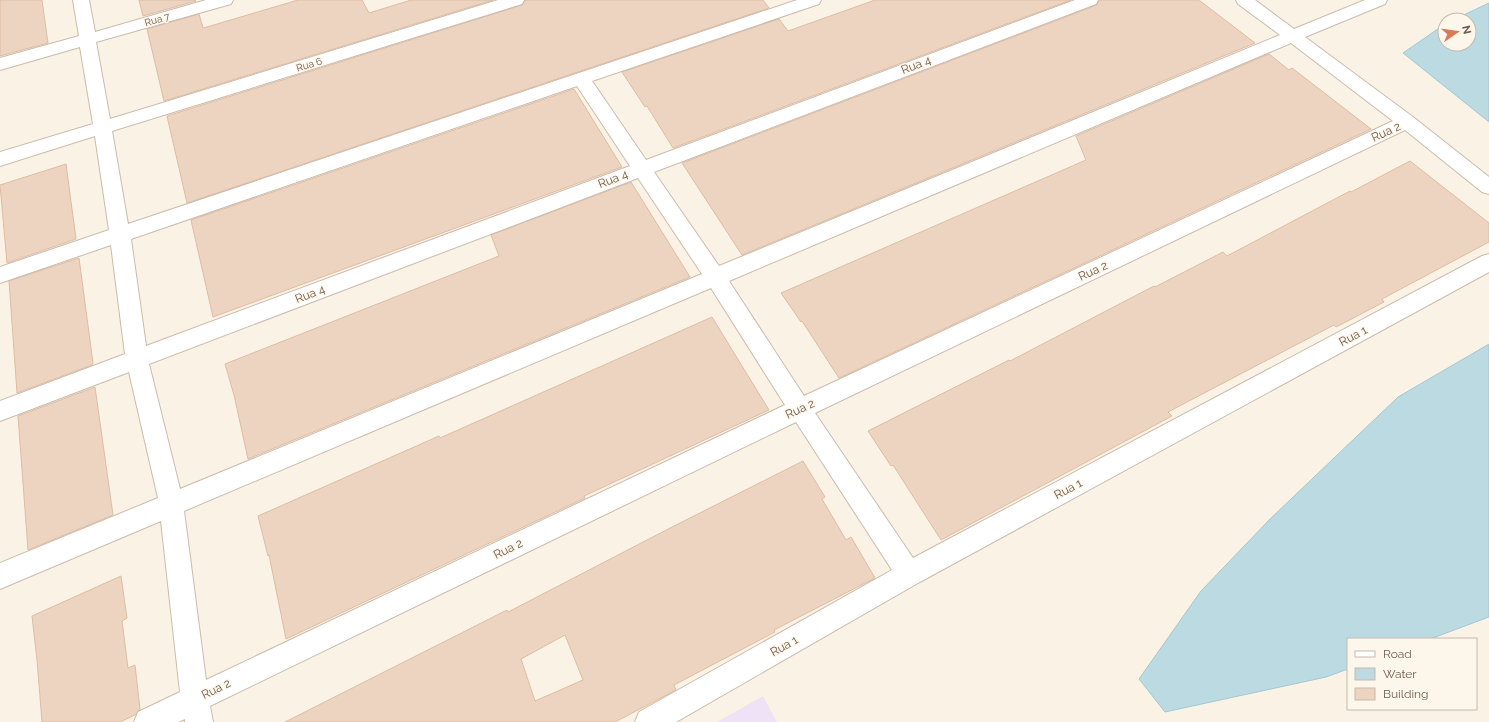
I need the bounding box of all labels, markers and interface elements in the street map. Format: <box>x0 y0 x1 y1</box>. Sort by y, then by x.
street label: Rua 7 <box>143 10 172 28</box>
north arrow <box>1437 12 1477 52</box>
text: N <box>1459 24 1474 35</box>
street label: Rua 4 <box>899 53 933 77</box>
street label: Rua 6 <box>295 55 323 74</box>
street label: Rua 2 <box>1369 119 1403 145</box>
street label: Rua 4 <box>596 167 630 191</box>
street label: Rua 2 <box>1076 258 1110 284</box>
street label: Rua 4 <box>293 282 327 306</box>
street label: Rua 1 <box>1337 323 1369 349</box>
street label: Rua 2 <box>783 396 817 422</box>
street label: Rua 1 <box>1052 476 1084 502</box>
street label: Rua 2 <box>491 536 525 562</box>
street label: Rua 1 <box>768 633 800 659</box>
legend <box>1347 638 1477 710</box>
text: Road <box>1383 647 1412 661</box>
text: Water <box>1383 667 1417 681</box>
street label: Rua 2 <box>199 676 233 702</box>
text: Building <box>1383 687 1429 701</box>

